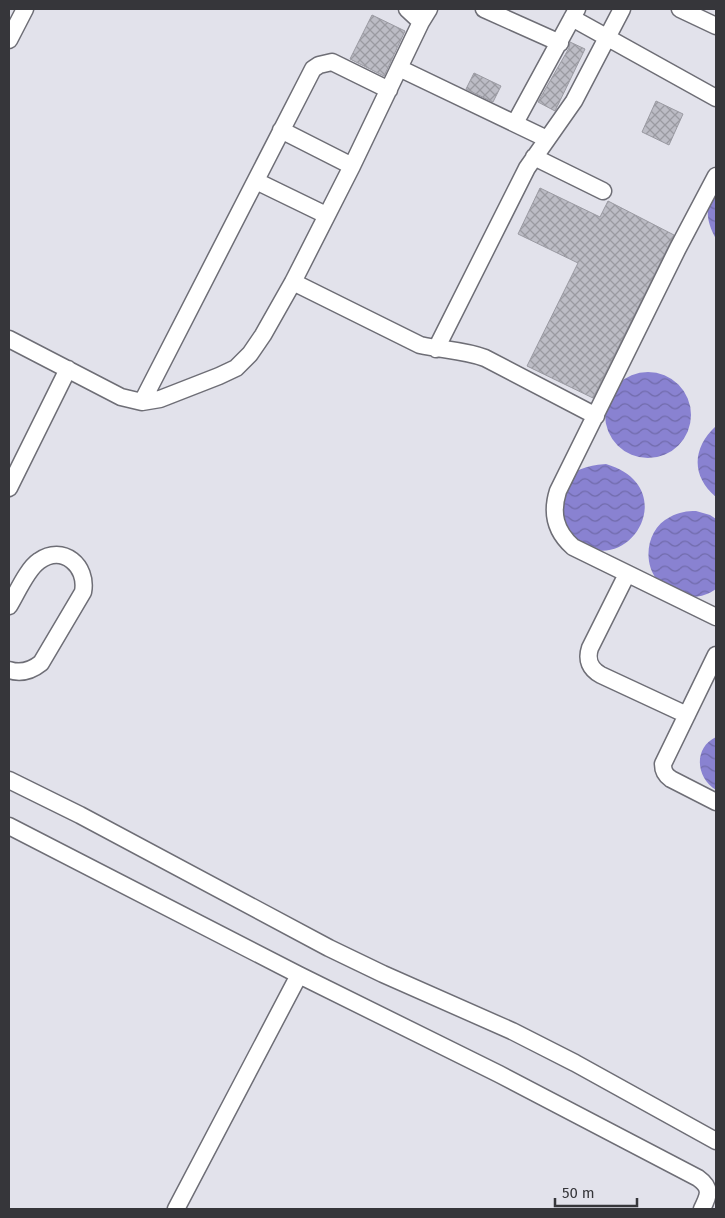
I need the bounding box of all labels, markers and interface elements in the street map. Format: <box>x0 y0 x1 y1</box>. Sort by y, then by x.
scale bar <box>555 1176 638 1208</box>
text: 50 m <box>562 1184 595 1202</box>

